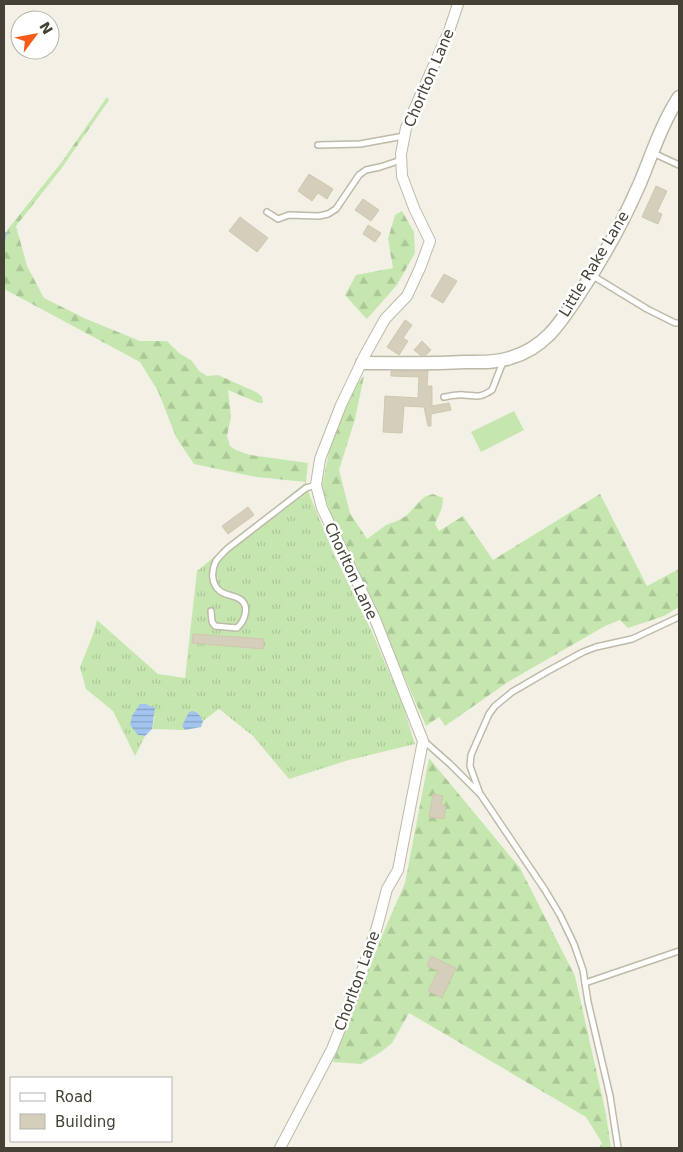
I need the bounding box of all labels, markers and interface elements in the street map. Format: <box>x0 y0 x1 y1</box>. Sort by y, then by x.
north arrow <box>10 10 60 60</box>
text: N <box>36 19 56 37</box>
street label: Chorlton Lane <box>400 26 458 130</box>
street label: Little Rake Lane <box>555 208 633 320</box>
street label: Chorlton Lane <box>321 520 381 622</box>
street label: Chorlton Lane <box>331 929 383 1033</box>
legend <box>10 1077 172 1142</box>
text: Road <box>55 1088 93 1106</box>
text: Building <box>55 1113 116 1131</box>

